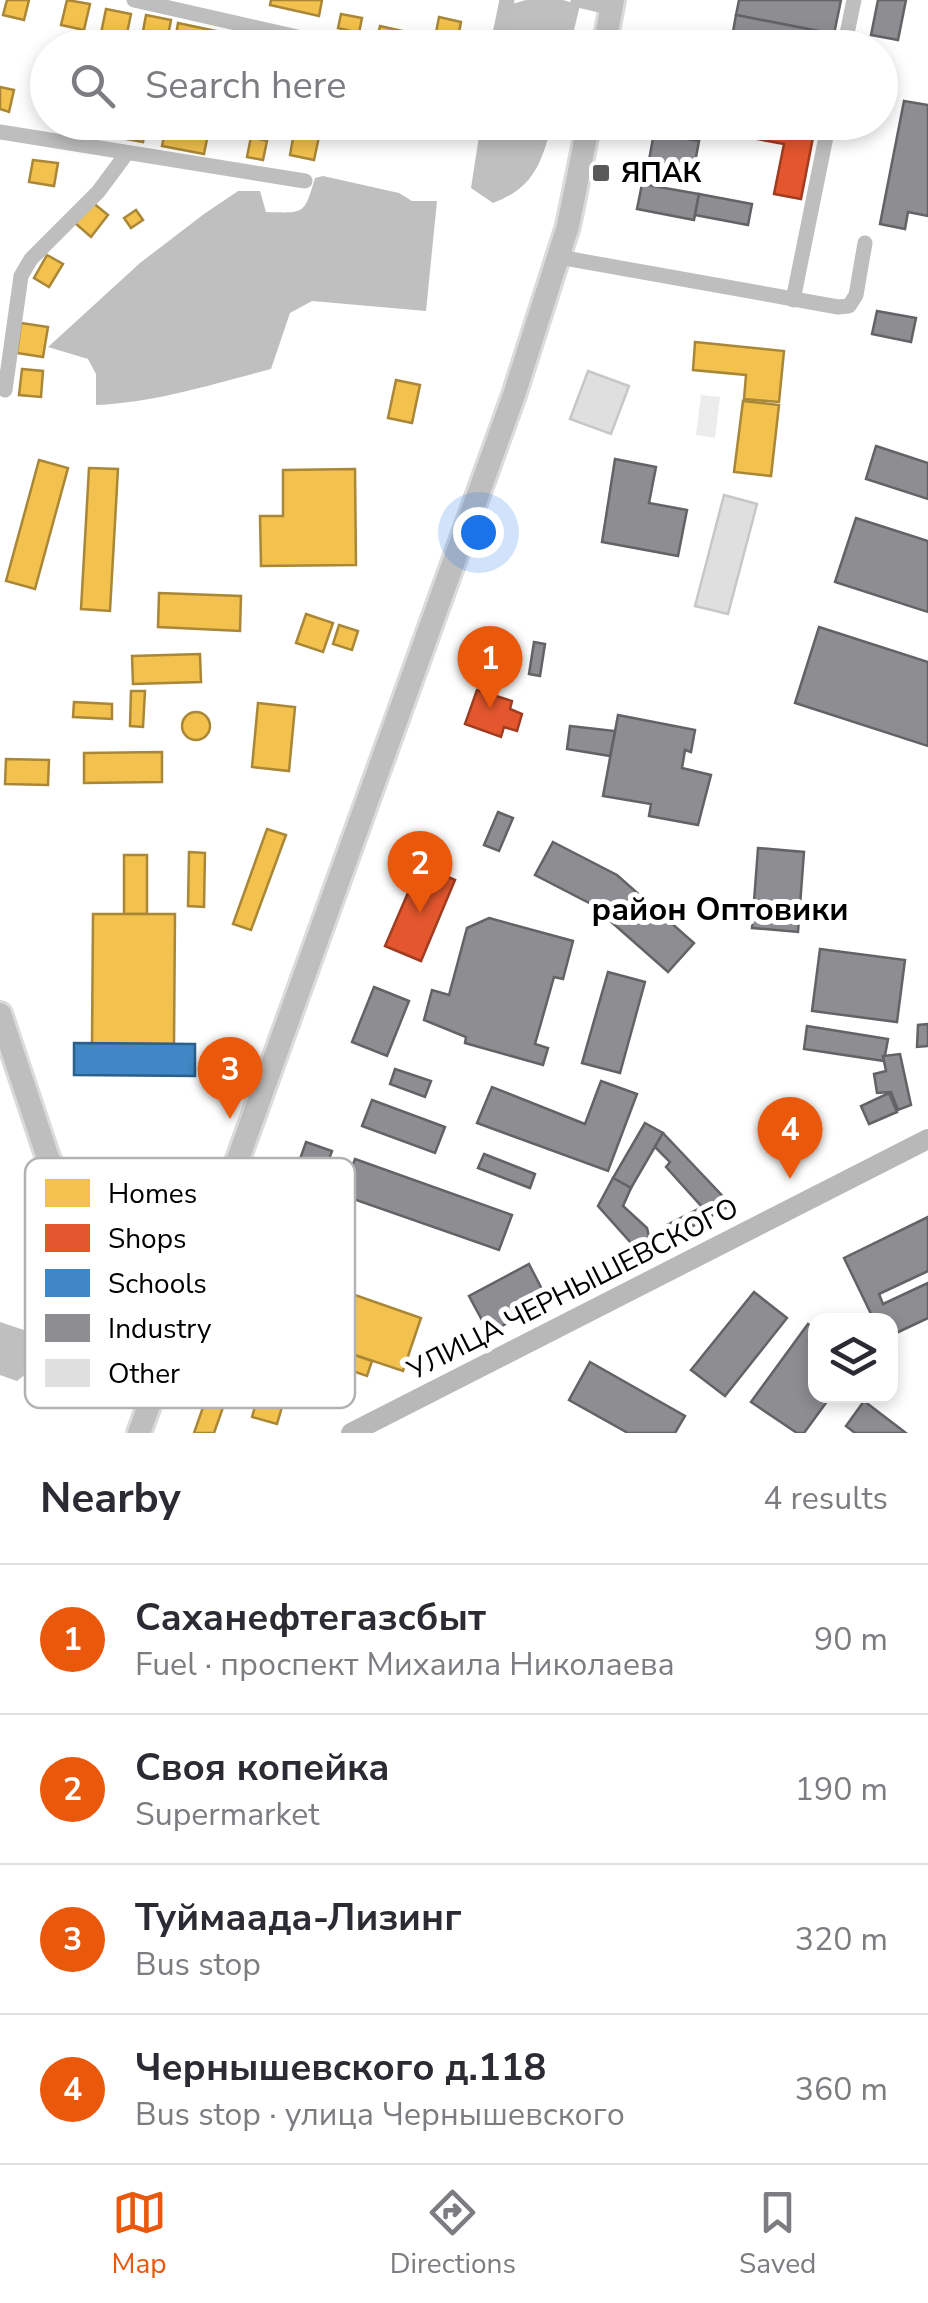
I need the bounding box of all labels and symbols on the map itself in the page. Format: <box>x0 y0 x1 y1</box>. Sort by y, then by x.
place label: ЯПАК <box>621 154 702 192</box>
marker: ЯПАК <box>590 162 612 184</box>
your location <box>453 507 504 558</box>
pin: 1 <box>458 626 522 708</box>
pin: 2 <box>388 830 452 913</box>
district label: район Оптовики <box>592 888 848 931</box>
pin: 3 <box>198 1036 262 1119</box>
pin: 4 <box>758 1096 822 1179</box>
legend <box>25 1158 355 1408</box>
text: Homes <box>108 1175 197 1213</box>
street label: УЛИЦА ЧЕРНЫШЕВСКОГО <box>400 1189 745 1390</box>
text: Shops <box>108 1220 186 1258</box>
text: Schools <box>108 1265 207 1303</box>
text: Industry <box>108 1310 212 1348</box>
text: Other <box>108 1355 180 1393</box>

